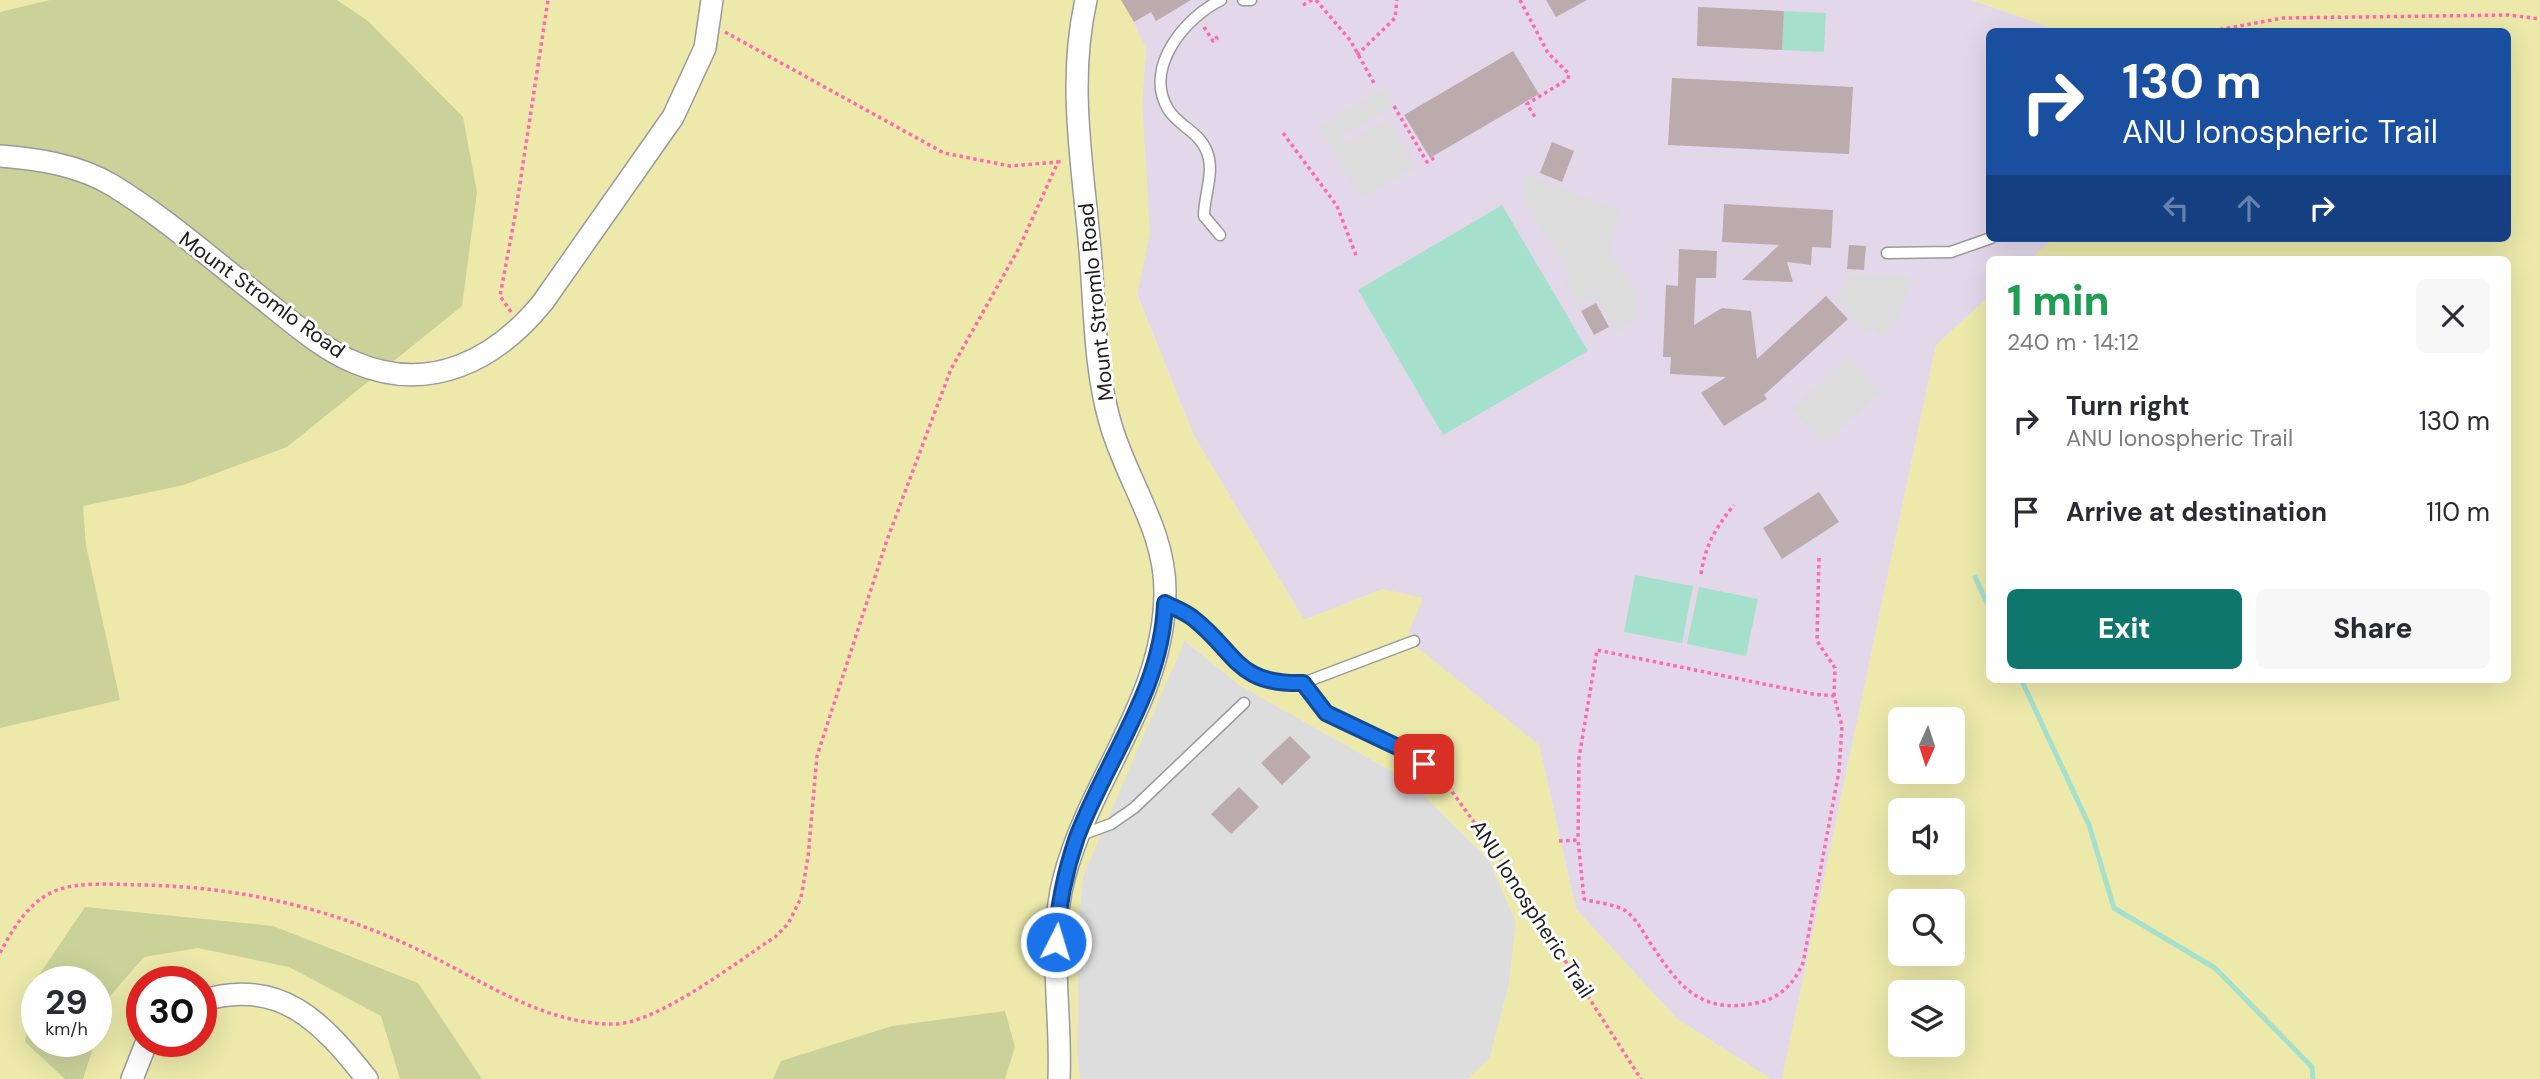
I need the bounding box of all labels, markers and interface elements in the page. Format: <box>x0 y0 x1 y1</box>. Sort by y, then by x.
text: 130 m <box>2122 49 2262 113</box>
icon: right <box>2007 56 2098 147</box>
text: ANU Ionospheric Trail <box>2122 111 2438 153</box>
icon: left <box>2157 189 2195 227</box>
icon: ahead <box>2230 189 2268 227</box>
icon: right <box>2303 189 2341 227</box>
street label: Mount Stromlo Road <box>1072 202 1120 402</box>
street label: Mount Stromlo Road <box>173 225 351 365</box>
text: 1 min <box>2007 273 2110 328</box>
button: close <box>2416 279 2490 353</box>
text: 240 m · 14:12 <box>2007 327 2139 357</box>
text: Turn right <box>2066 389 2190 423</box>
icon: right <box>2007 402 2045 440</box>
text: 130 m <box>2419 404 2490 438</box>
text: ANU Ionospheric Trail <box>2066 423 2293 453</box>
icon: arrive <box>2007 493 2045 531</box>
text: Arrive at destination <box>2066 495 2327 529</box>
text: 110 m <box>2426 495 2490 529</box>
button: Exit <box>2007 589 2242 669</box>
button: Share <box>2256 589 2490 669</box>
north arrow <box>1888 707 1965 784</box>
map controls <box>1888 707 1965 1057</box>
pin <box>1394 734 1454 794</box>
icon: arrive <box>1405 745 1443 783</box>
button: sound <box>1888 798 1965 875</box>
street label: ANU Ionospheric Trail <box>1464 814 1600 1004</box>
button: search <box>1888 889 1965 966</box>
position arrow <box>1019 905 1093 979</box>
speed limit sign: 30 <box>126 966 217 1057</box>
text: 29 <box>45 979 88 1025</box>
button: layers <box>1888 980 1965 1057</box>
text: km/h <box>45 1017 88 1041</box>

